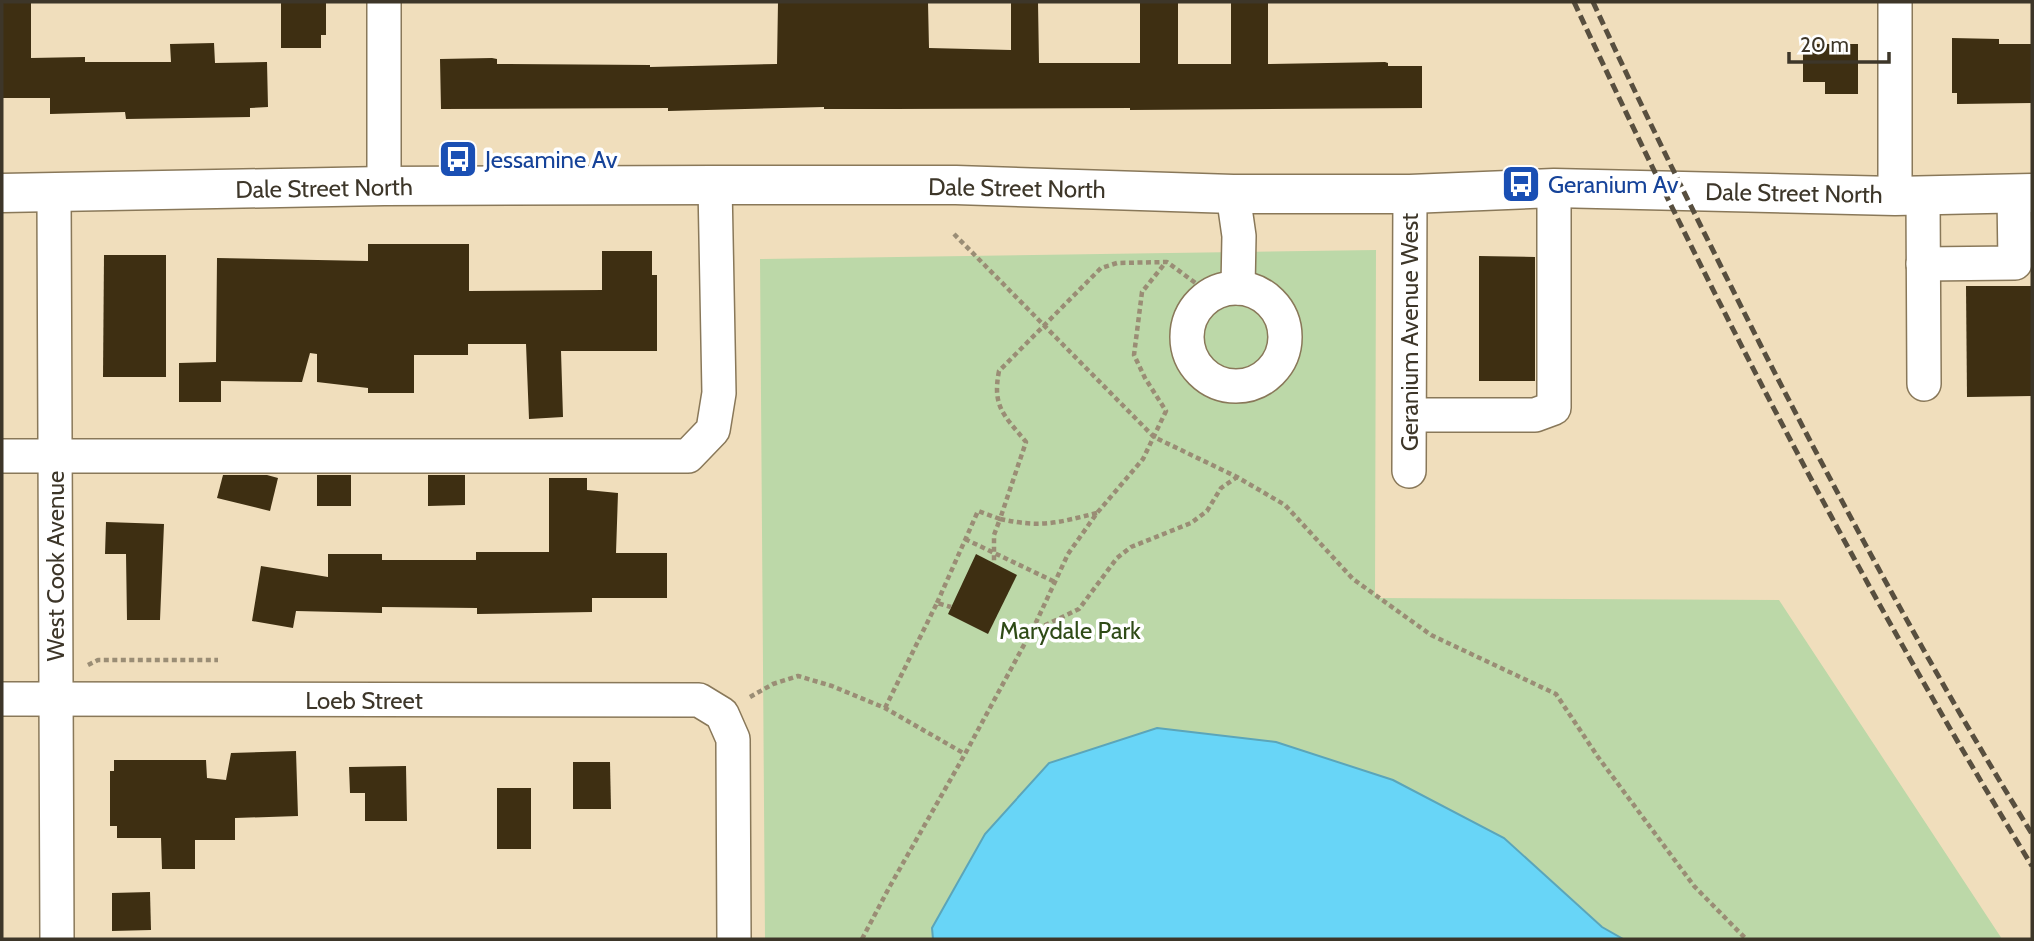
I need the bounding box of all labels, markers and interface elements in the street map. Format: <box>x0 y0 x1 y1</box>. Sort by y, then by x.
scale bar <box>1789 21 1889 65</box>
text: 20 m <box>1800 32 1849 57</box>
bus stop icon: Jessamine Av <box>437 138 479 180</box>
place label: Jessamine Av <box>484 145 618 174</box>
bus stop icon: Geranium Av <box>1500 163 1542 205</box>
place label: Geranium Av <box>1548 170 1679 199</box>
street label: Dale Street North <box>235 172 413 204</box>
street label: Dale Street North <box>928 172 1106 204</box>
street label: Dale Street North <box>1705 177 1883 209</box>
street label: Geranium Avenue West <box>1395 213 1424 451</box>
street label: West Cook Avenue <box>41 471 70 661</box>
park label: Marydale Park <box>999 616 1141 645</box>
street label: Loeb Street <box>305 686 423 715</box>

